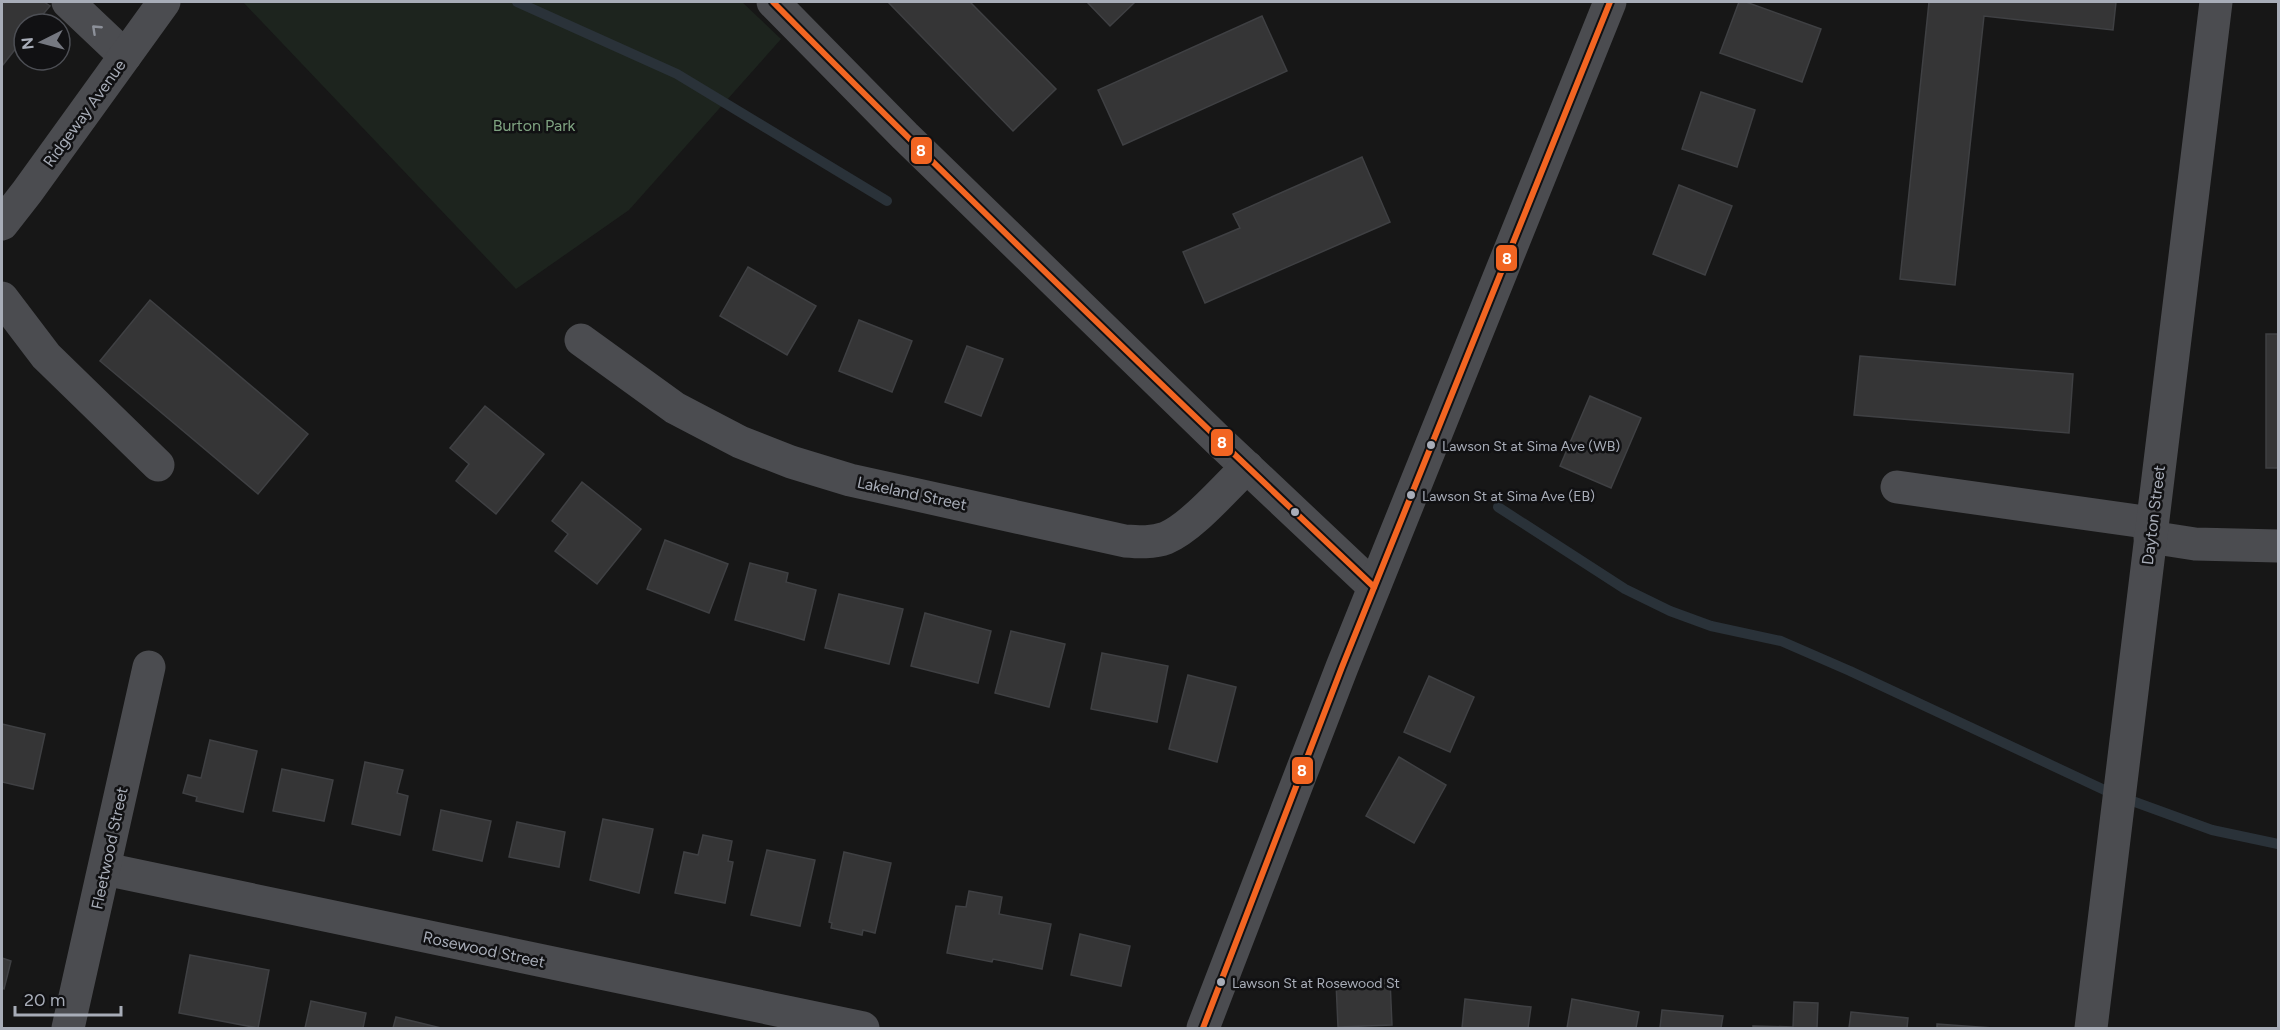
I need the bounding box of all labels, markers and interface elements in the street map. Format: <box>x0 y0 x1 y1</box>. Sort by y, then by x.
north arrow <box>12 12 72 72</box>
one-way arrow <box>93 25 104 36</box>
text: N <box>17 36 38 51</box>
street label: Ridgeway Avenue <box>39 56 130 171</box>
park label: Burton Park <box>493 116 576 135</box>
line badge: 8 <box>910 136 933 165</box>
text: 8 <box>916 141 926 160</box>
line badge: 8 <box>1495 244 1518 272</box>
text: 8 <box>1502 249 1512 268</box>
line badge: 8 <box>1210 428 1234 457</box>
text: 8 <box>1217 433 1227 452</box>
place label: Lawson St at Sima Ave (WB) <box>1442 438 1620 455</box>
marker: Lawson St at Sima Ave (WB) <box>1425 439 1437 451</box>
street label: Dayton Street <box>2138 464 2169 566</box>
street label: Lakeland Street <box>855 473 968 514</box>
place label: Lawson St at Sima Ave (EB) <box>1422 488 1595 505</box>
marker: Lawson St at Sima Ave (EB) <box>1405 489 1417 501</box>
unlabelled marker <box>1289 506 1301 518</box>
line badge: 8 <box>1291 756 1314 785</box>
text: 8 <box>1297 761 1307 780</box>
street label: Fleetwood Street <box>87 785 132 911</box>
street label: Rosewood Street <box>421 927 547 972</box>
place label: Lawson St at Rosewood St <box>1232 975 1400 992</box>
marker: Lawson St at Rosewood St <box>1215 976 1227 988</box>
scale bar <box>15 979 122 1017</box>
text: 20 m <box>24 989 65 1011</box>

